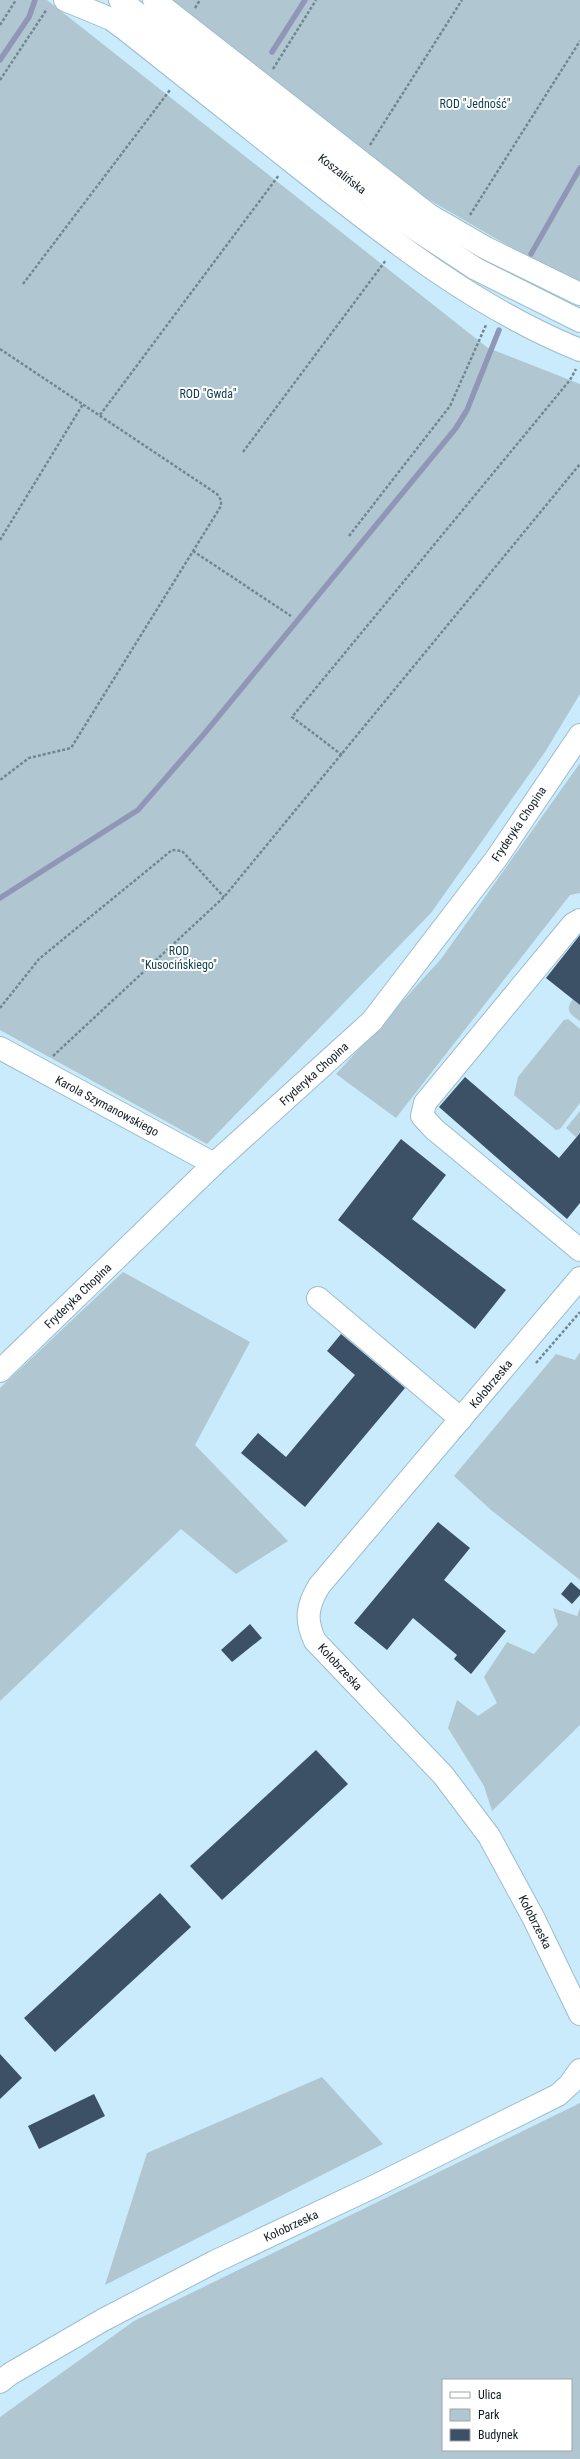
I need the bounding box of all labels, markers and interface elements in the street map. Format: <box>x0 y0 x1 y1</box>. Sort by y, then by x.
park label: ROD "Jedność" <box>439 97 511 111</box>
street label: Koszalińska <box>315 151 369 197</box>
park label: ROD "Gwda" <box>179 387 237 401</box>
street label: Fryderyka Chopina <box>489 784 549 864</box>
park label: ROD "Kusocińskiego" <box>141 944 217 972</box>
street label: Fryderyka Chopina <box>277 1039 351 1108</box>
street label: Karola Szymanowskiego <box>53 1073 161 1139</box>
street label: Fryderyka Chopina <box>42 1260 114 1331</box>
street label: Kołobrzeska <box>467 1357 515 1411</box>
street label: Kołobrzeska <box>315 1641 365 1693</box>
street label: Kołobrzeska <box>515 1893 555 1951</box>
street label: Kołobrzeska <box>262 2207 321 2245</box>
legend <box>442 2379 572 2451</box>
text: Ulica <box>478 2388 502 2402</box>
text: Park <box>478 2408 500 2422</box>
text: Budynek <box>478 2428 519 2442</box>

